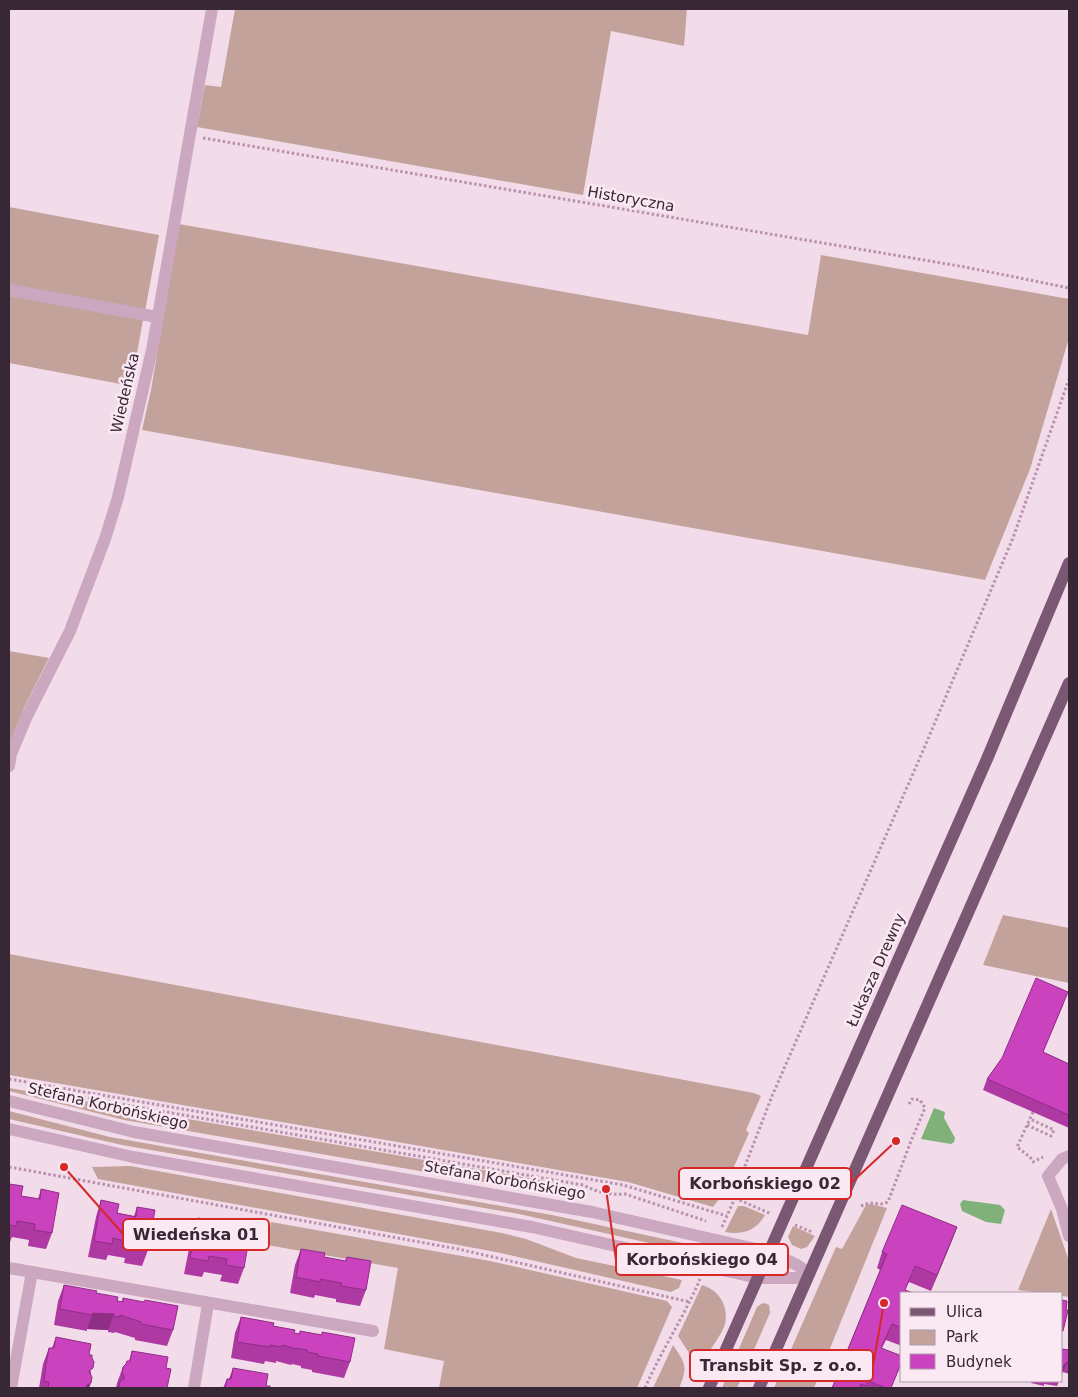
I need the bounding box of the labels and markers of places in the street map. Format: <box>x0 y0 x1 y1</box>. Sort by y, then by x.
callout: Korbońskiego 02 <box>679 1168 851 1199</box>
callout: Wiedeńska 01 <box>123 1219 269 1250</box>
callout: Korbońskiego 04 <box>616 1244 788 1275</box>
callout: Transbit Sp. z o.o. <box>690 1350 873 1381</box>

